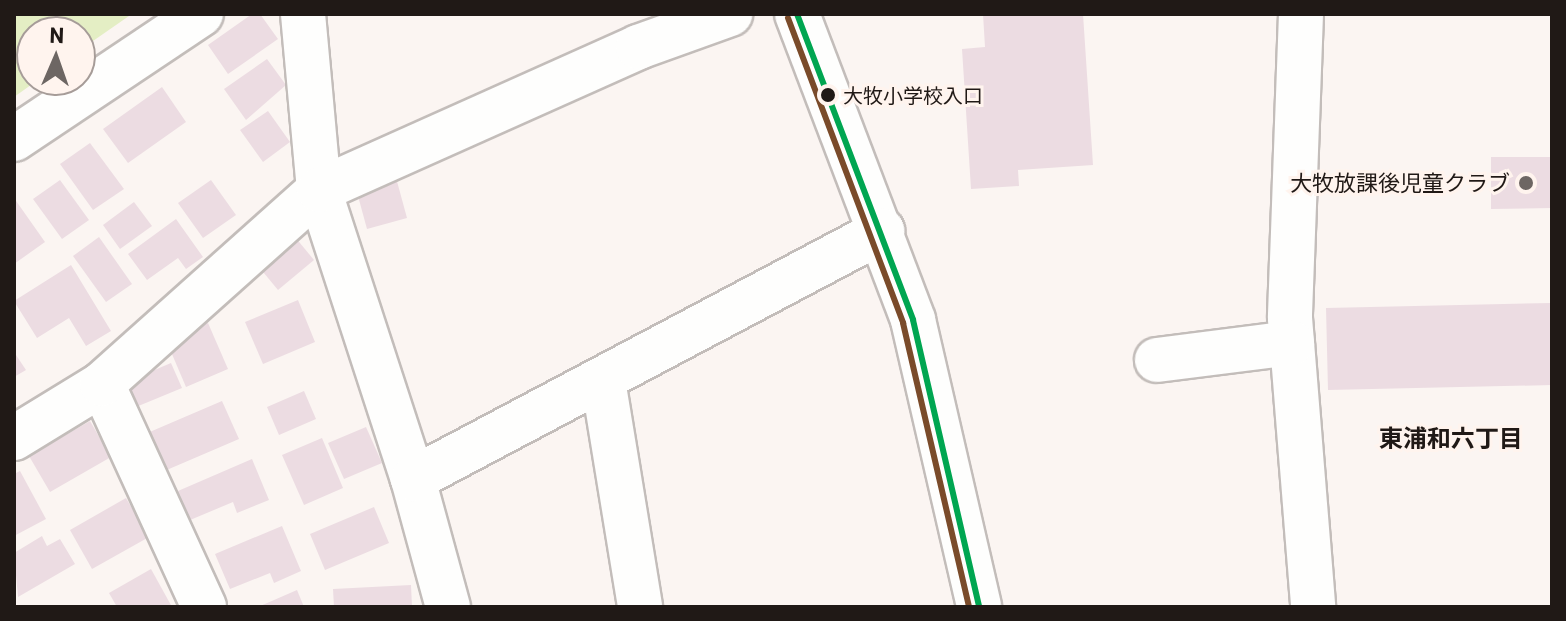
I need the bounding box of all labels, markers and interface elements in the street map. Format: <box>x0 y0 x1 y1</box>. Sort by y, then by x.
north arrow <box>16 16 96 96</box>
text: N <box>49 21 65 47</box>
place label: 大牧小学校入口 <box>843 83 983 107</box>
marker: 大牧小学校入口 <box>820 87 836 103</box>
place label: 大牧放課後児童クラブ <box>1290 170 1510 196</box>
marker: 大牧放課後児童クラブ <box>1517 174 1535 192</box>
district label: 東浦和六丁目 <box>1379 424 1523 452</box>

